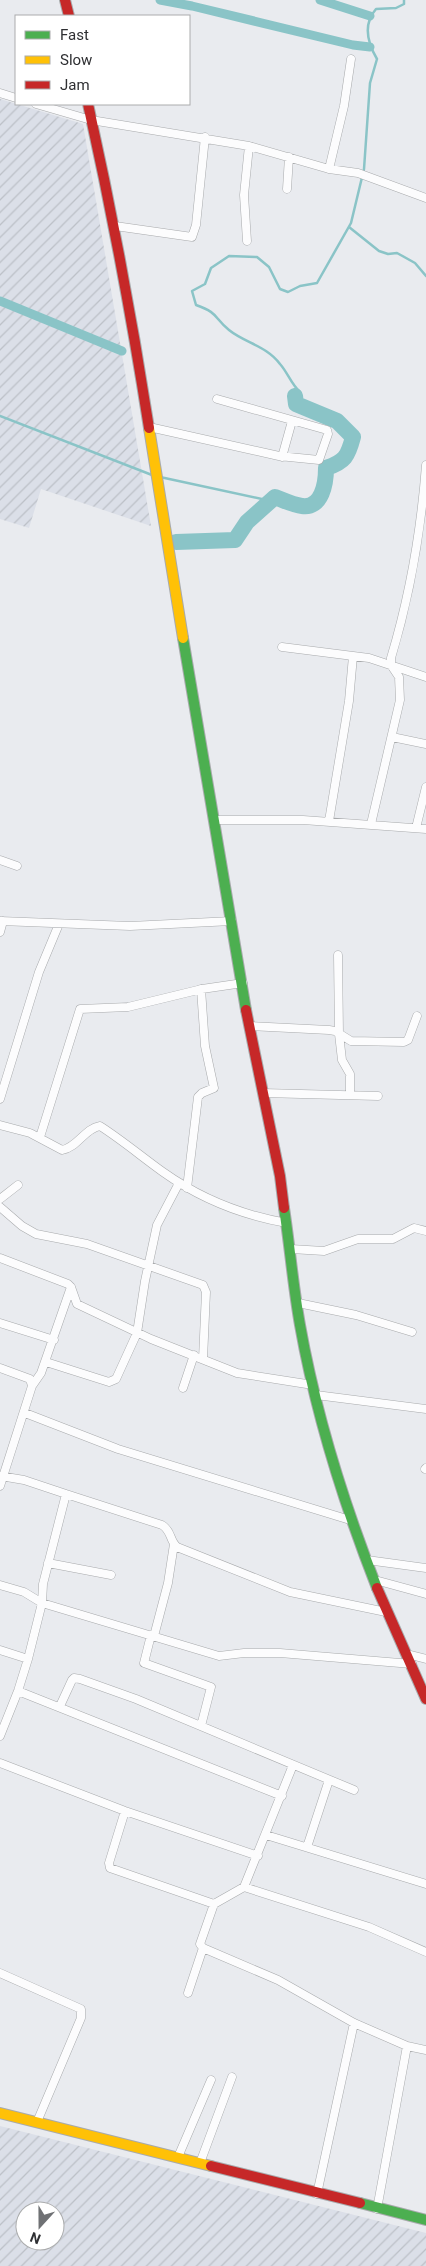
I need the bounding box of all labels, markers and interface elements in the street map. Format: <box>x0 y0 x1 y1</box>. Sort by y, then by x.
legend <box>15 15 190 105</box>
text: Fast <box>60 26 89 44</box>
text: Slow <box>60 51 92 69</box>
text: Jam <box>60 76 90 94</box>
north arrow <box>15 2201 65 2251</box>
text: N <box>28 2229 43 2247</box>

